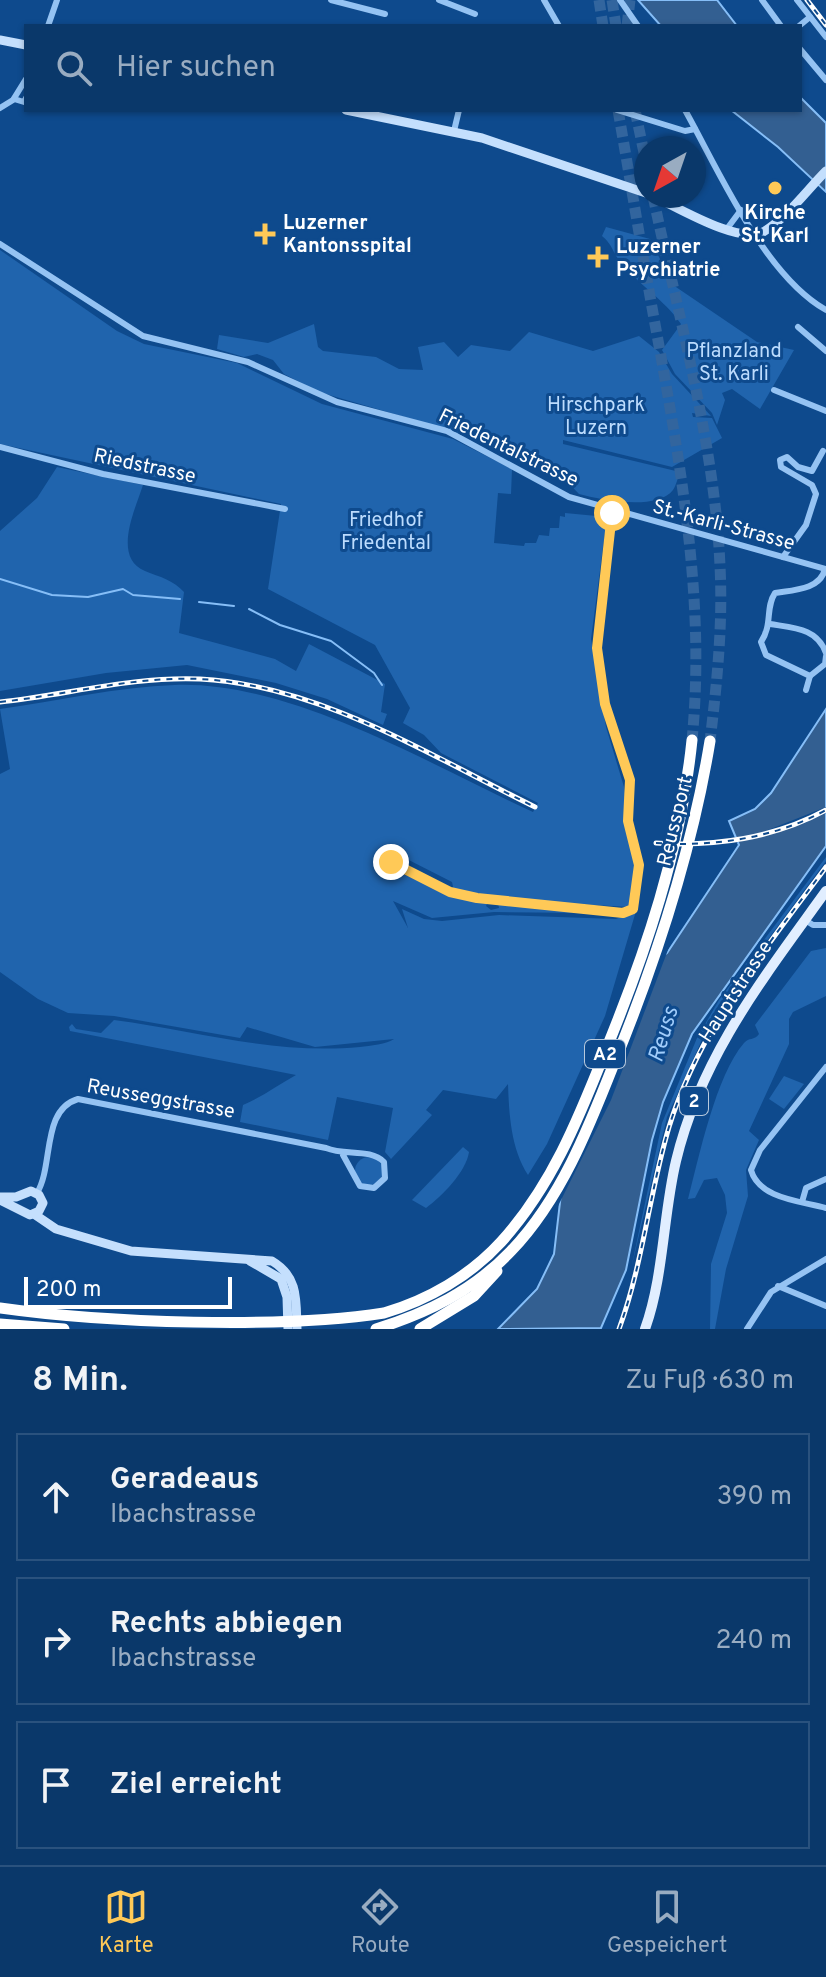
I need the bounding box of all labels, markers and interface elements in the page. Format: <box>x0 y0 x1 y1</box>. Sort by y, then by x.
search box <box>24 24 802 112</box>
icon: search <box>52 46 96 90</box>
text: Hier suchen <box>116 50 276 87</box>
north arrow <box>634 136 706 208</box>
marker: Kirche St. Karl <box>766 179 784 197</box>
place label: Kirche St. Karl <box>741 201 809 250</box>
place label: Luzerner Kantonsspital <box>283 211 412 260</box>
marker: Luzerner Kantonsspital <box>254 223 276 245</box>
place label: Luzerner Psychiatrie <box>616 235 720 284</box>
marker: Luzerner Psychiatrie <box>587 246 609 268</box>
park label: Pflanzland St. Karli <box>686 339 782 388</box>
park label: Hirschpark Luzern <box>547 393 645 442</box>
street label: Friedentalstrasse <box>434 404 583 494</box>
street label: Riedstrasse <box>91 443 198 490</box>
street label: St.-Karli-Strasse <box>649 494 798 557</box>
route start <box>594 495 630 531</box>
park label: Friedhof Friedental <box>341 508 431 557</box>
street label: Reussport <box>652 774 700 869</box>
route end <box>373 844 409 880</box>
street label: Hauptstrasse <box>694 936 779 1048</box>
water label: Reuss <box>643 1003 686 1066</box>
road number: A2 <box>585 1040 625 1068</box>
street label: Reusseggstrasse <box>84 1074 237 1126</box>
road number: 2 <box>680 1087 708 1115</box>
scale bar <box>24 1273 232 1309</box>
text: 200 m <box>36 1277 101 1304</box>
text: 8 Min. <box>32 1360 128 1403</box>
text: Zu Fuß · 630 m <box>626 1365 794 1398</box>
text: Geradeaus <box>110 1462 259 1499</box>
icon: ahead <box>34 1475 78 1519</box>
text: 390 m <box>717 1481 792 1514</box>
text: Ibachstrasse <box>110 1499 256 1532</box>
text: Rechts abbiegen <box>110 1606 343 1643</box>
icon: right <box>34 1619 78 1663</box>
text: 240 m <box>715 1625 792 1658</box>
text: Ibachstrasse <box>110 1643 256 1676</box>
icon: arrive <box>34 1763 78 1807</box>
text: Ziel erreicht <box>110 1767 282 1804</box>
tab: Karte <box>99 1885 154 1960</box>
tab: Route <box>351 1885 410 1960</box>
tab: Gespeichert <box>607 1885 727 1960</box>

